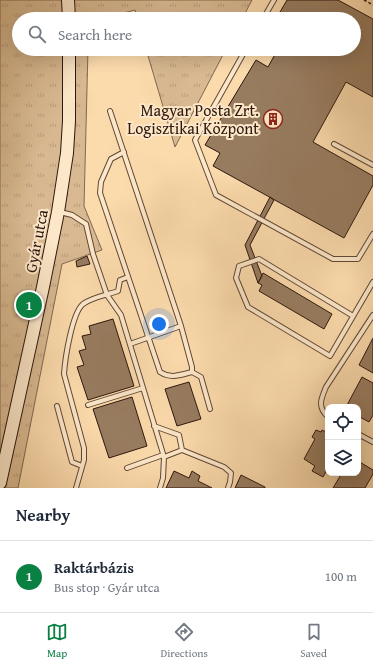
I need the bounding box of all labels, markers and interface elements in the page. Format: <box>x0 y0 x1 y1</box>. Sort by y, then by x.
search box <box>12 12 361 56</box>
icon: search <box>26 23 48 45</box>
text: Search here <box>58 24 132 45</box>
place label: Magyar Posta Zrt. Logisztikai Központ <box>127 98 259 140</box>
building icon: Magyar Posta Zrt. Logisztikai Központ <box>262 108 284 130</box>
street label: Gyár utca <box>18 207 54 275</box>
pin: 1 <box>16 290 42 320</box>
your location <box>149 314 169 334</box>
map controls <box>325 404 361 476</box>
button: locate <box>325 404 361 440</box>
button: layers <box>325 440 361 476</box>
text: Nearby <box>16 502 70 527</box>
text: Raktárbázis <box>54 557 134 578</box>
text: 1 <box>26 567 32 586</box>
text: 100 m <box>325 567 357 586</box>
text: Bus stop · Gyár utca <box>54 578 160 597</box>
tab: Map <box>46 621 68 661</box>
tab: Directions <box>161 621 208 661</box>
tab: Saved <box>300 621 327 661</box>

